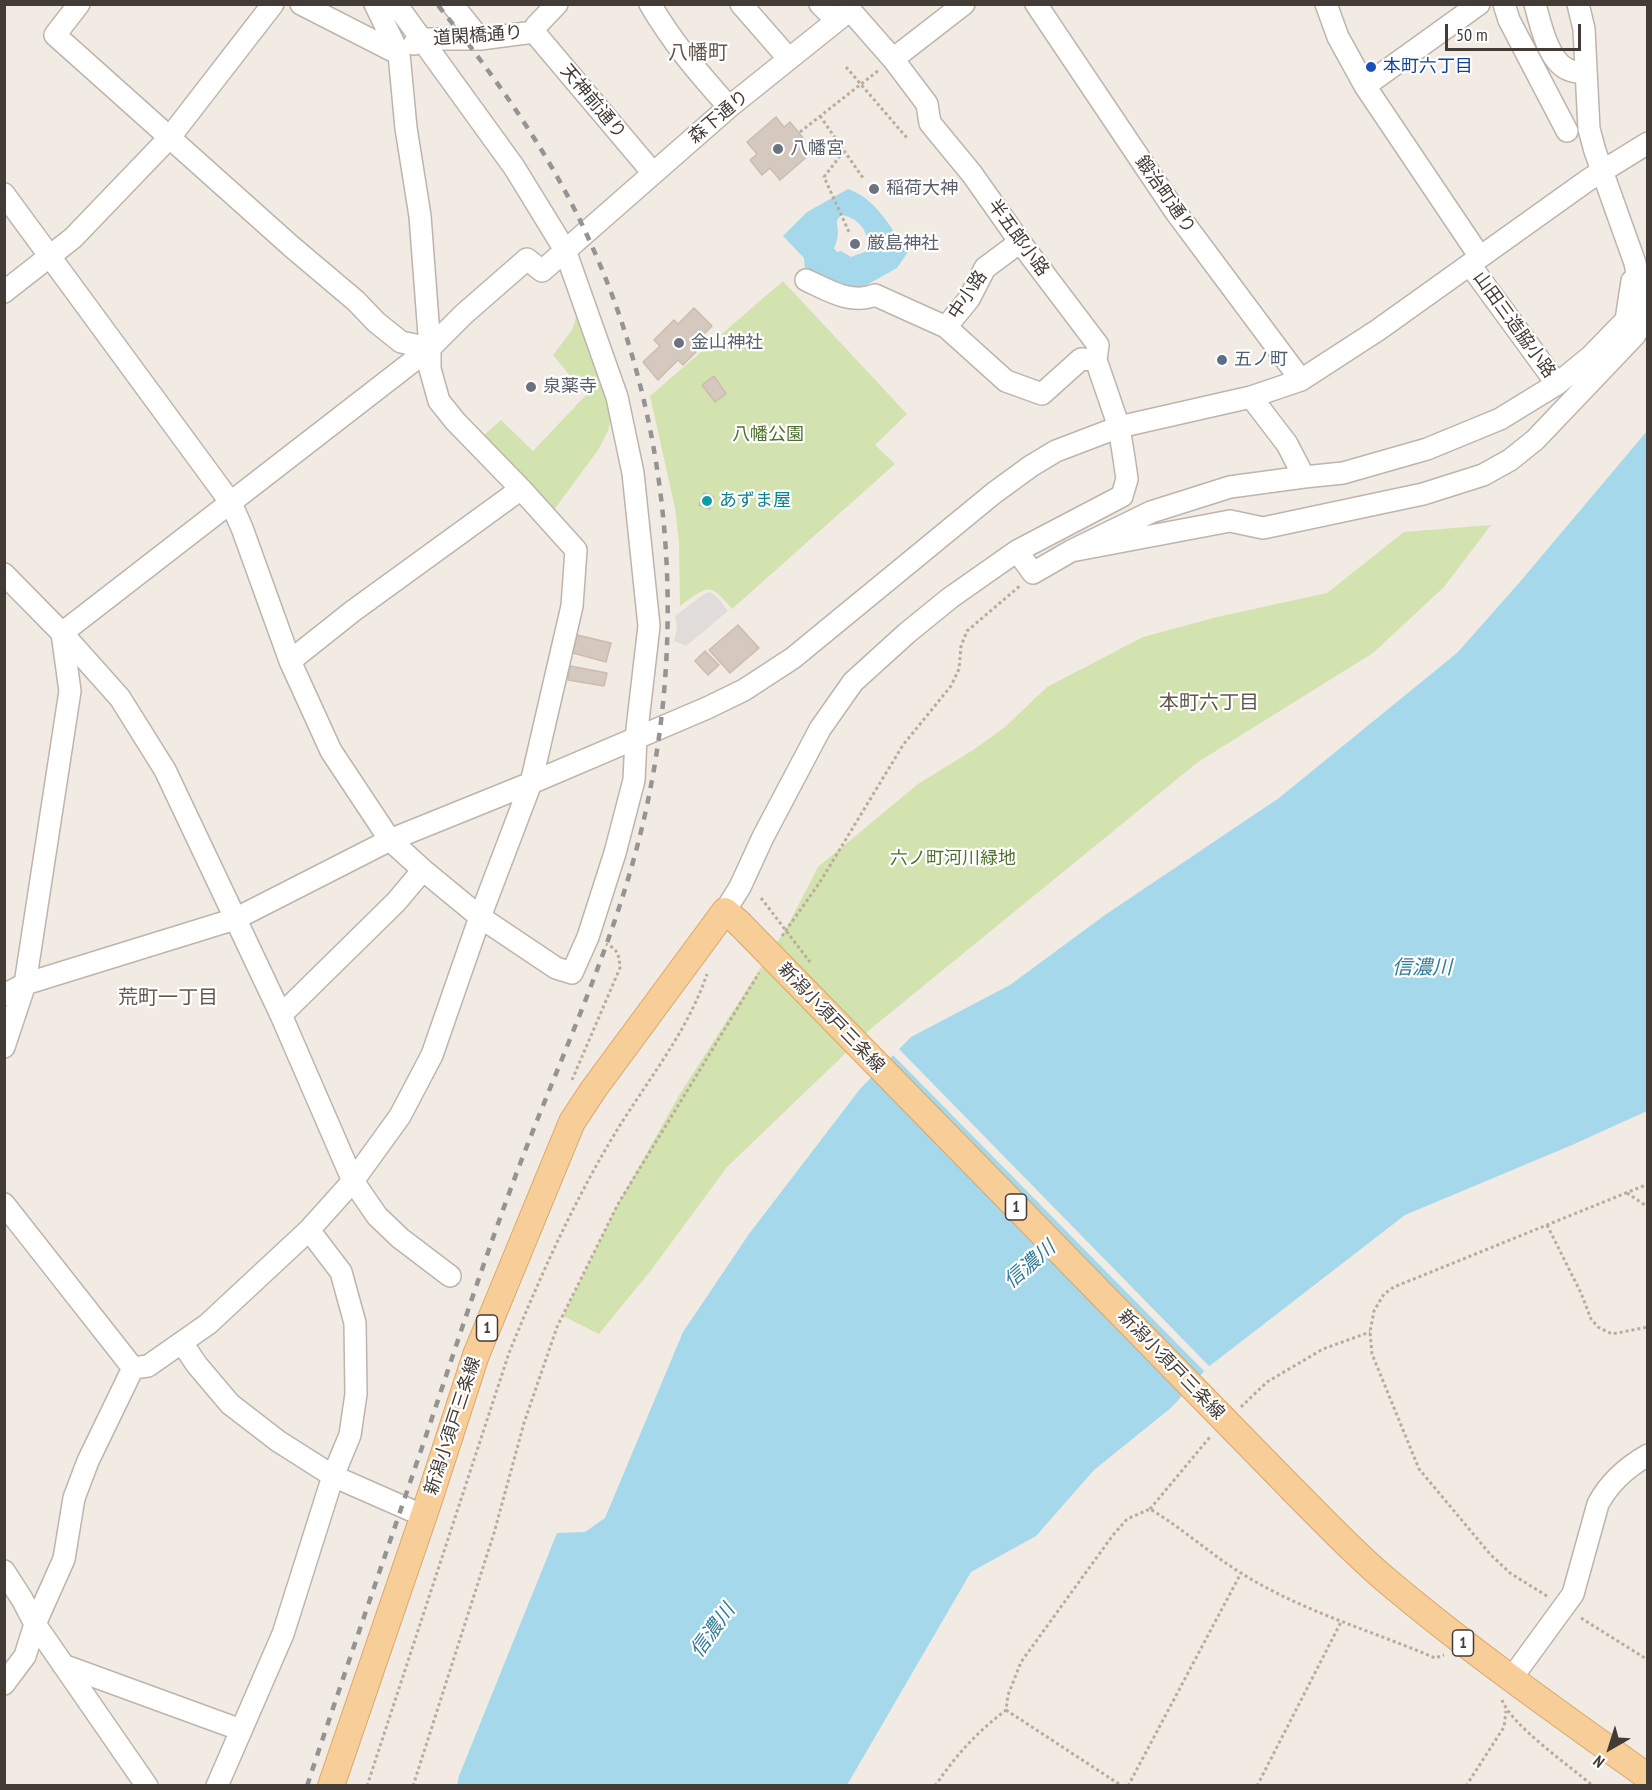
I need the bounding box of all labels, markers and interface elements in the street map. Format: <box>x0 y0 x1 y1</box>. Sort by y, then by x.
scale bar <box>1448 12 1584 50</box>
street label: 道閑橋通り <box>432 22 524 50</box>
text: 50 m <box>1456 23 1488 46</box>
district label: 八幡町 <box>668 41 728 65</box>
place label: 本町六丁目 <box>1383 56 1473 78</box>
marker: 本町六丁目 <box>1364 60 1378 74</box>
street label: 天神前通り <box>556 61 630 143</box>
street label: 森下通り <box>684 86 754 148</box>
place label: 八幡宮 <box>790 138 844 160</box>
marker: 八幡宮 <box>771 142 785 156</box>
street label: 鍛治町通り <box>1130 152 1200 238</box>
place label: 稲荷大神 <box>886 178 958 200</box>
marker: 稲荷大神 <box>867 182 881 196</box>
street label: 半五郎小路 <box>983 195 1053 281</box>
place label: 厳島神社 <box>867 233 939 255</box>
marker: 厳島神社 <box>848 237 862 251</box>
street label: 中小路 <box>944 267 992 323</box>
street label: 山田三造脇小路 <box>1468 268 1560 382</box>
place label: 金山神社 <box>691 332 763 354</box>
marker: 金山神社 <box>672 336 686 350</box>
place label: 五ノ町 <box>1234 349 1288 371</box>
marker: 五ノ町 <box>1215 353 1229 367</box>
place label: 泉薬寺 <box>543 376 597 398</box>
marker: 泉薬寺 <box>524 380 538 394</box>
park label: 八幡公園 <box>732 424 804 446</box>
place label: あずま屋 <box>719 490 791 512</box>
marker: あずま屋 <box>700 494 714 508</box>
district label: 本町六丁目 <box>1159 691 1259 715</box>
park label: 六ノ町河川緑地 <box>890 848 1016 870</box>
water label: 信濃川 <box>1392 956 1452 980</box>
street label: 新潟小須戸三条線 <box>773 959 889 1077</box>
district label: 荒町一丁目 <box>118 986 218 1010</box>
road number: 1 <box>1006 1194 1026 1220</box>
water label: 信濃川 <box>999 1236 1061 1294</box>
street label: 新潟小須戸三条線 <box>1113 1306 1229 1424</box>
road number: 1 <box>476 1315 498 1341</box>
street label: 新潟小須戸三条線 <box>420 1354 486 1498</box>
water label: 信濃川 <box>686 1600 740 1662</box>
road number: 1 <box>1452 1630 1474 1656</box>
north arrow <box>1580 1718 1640 1778</box>
text: N <box>1589 1752 1608 1772</box>

